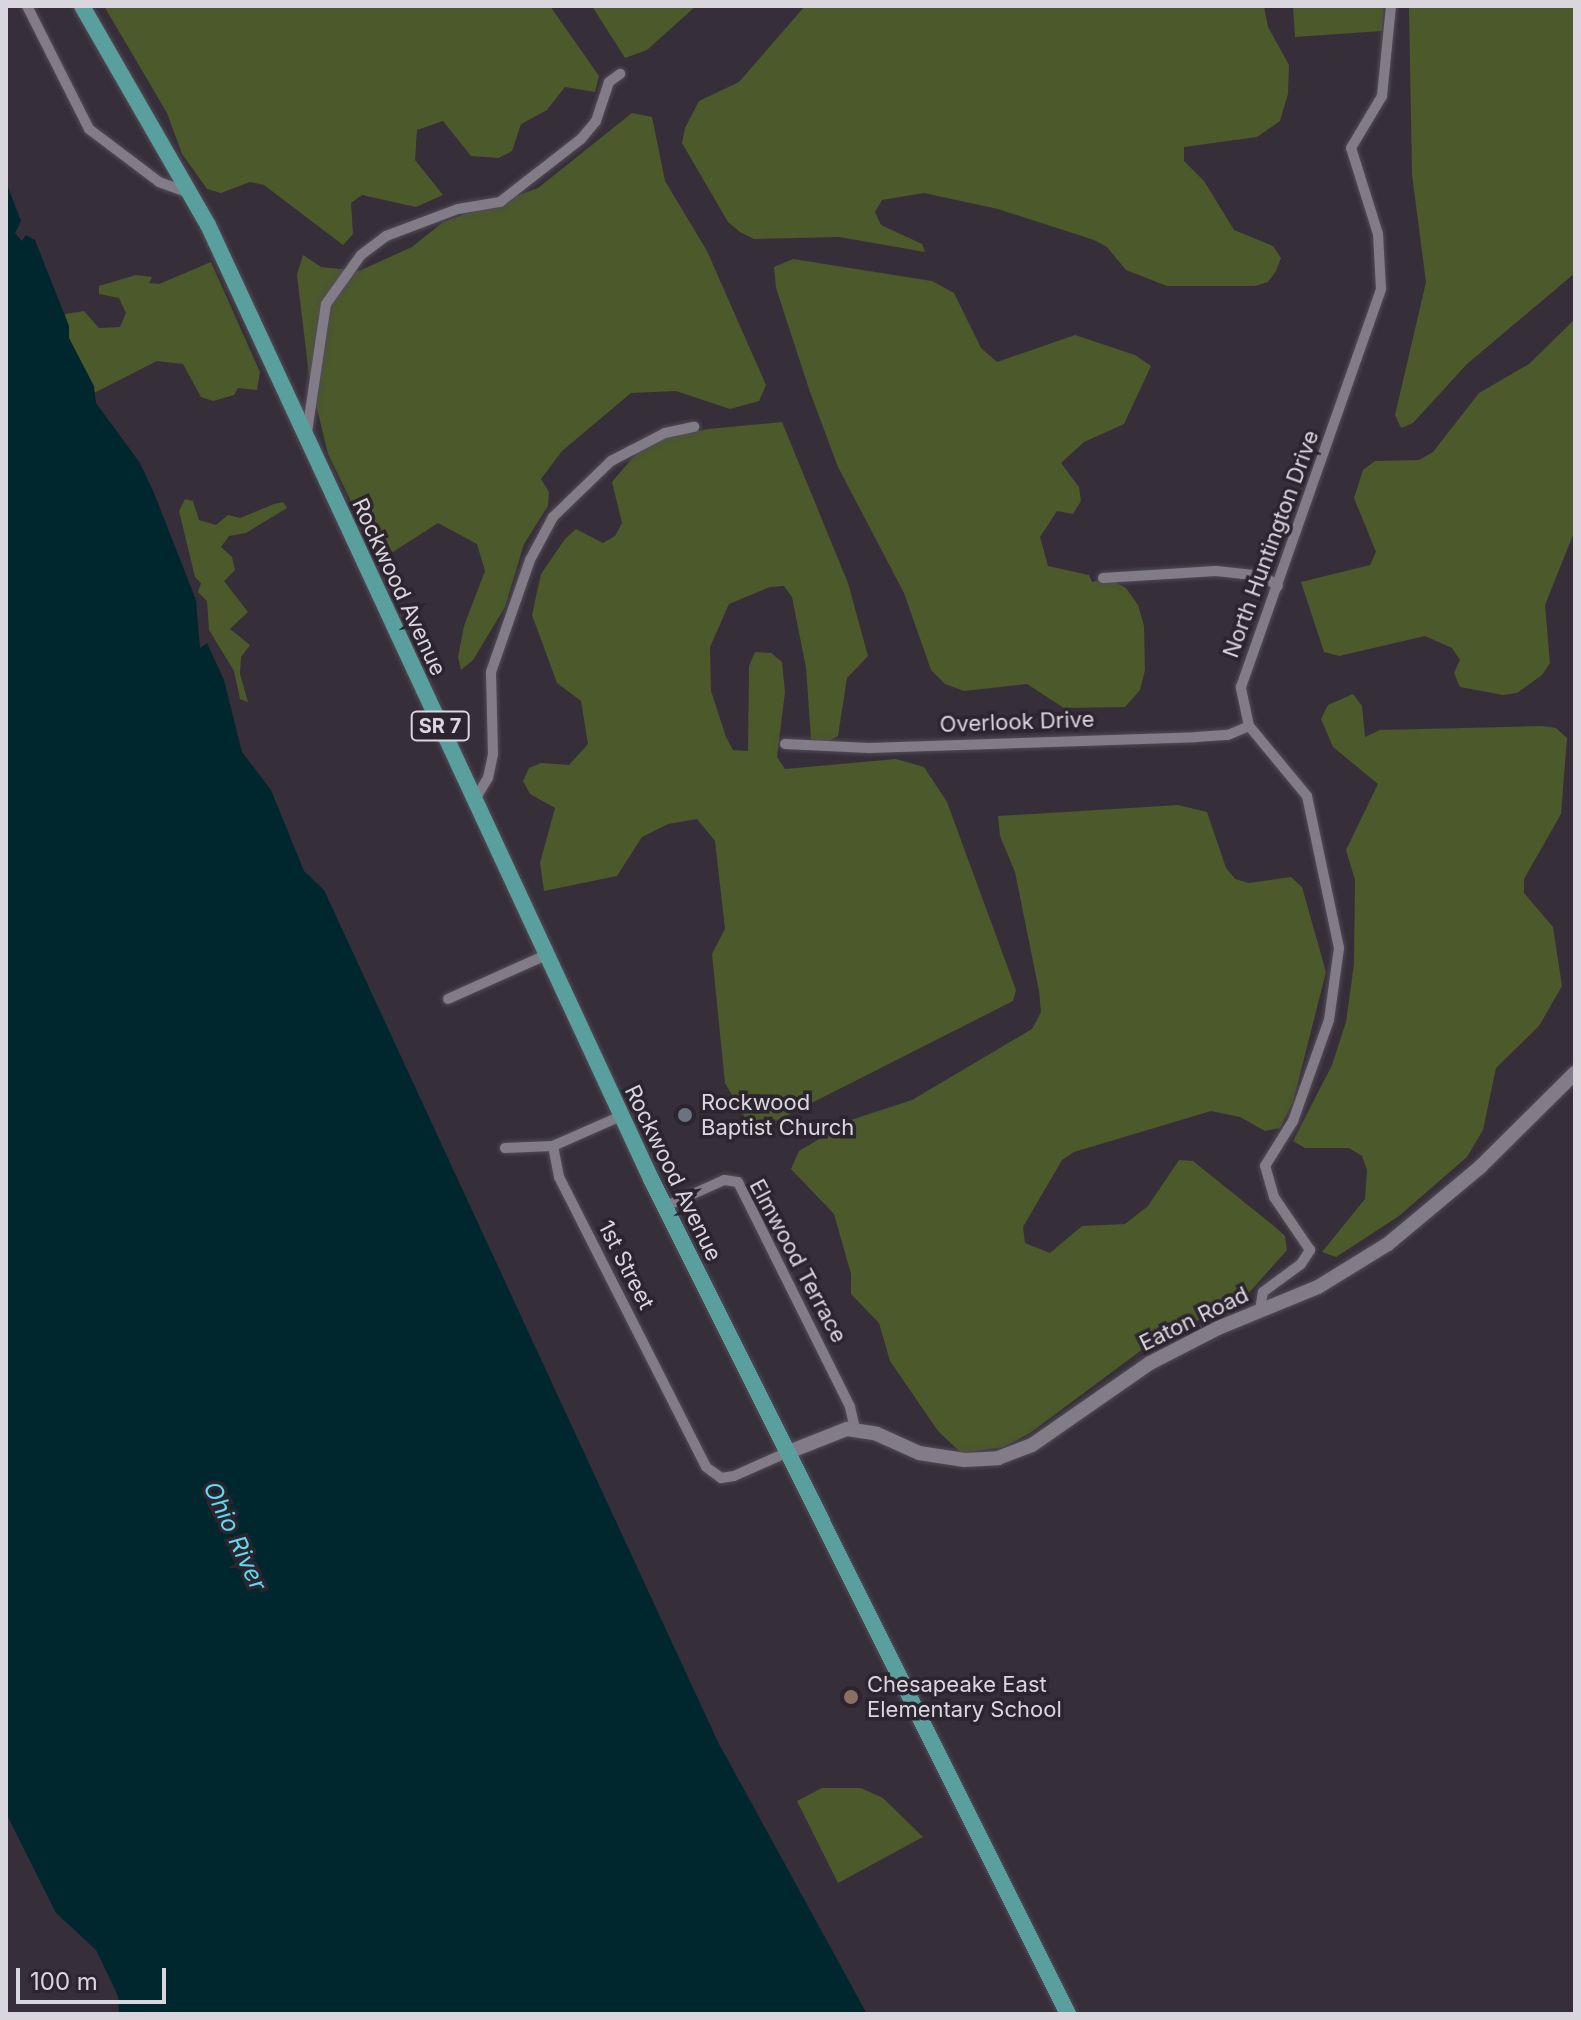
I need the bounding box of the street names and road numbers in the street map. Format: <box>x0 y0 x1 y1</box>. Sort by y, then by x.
street label: North Huntington Drive <box>1218 427 1324 661</box>
street label: Rockwood Avenue <box>346 494 452 680</box>
street label: Overlook Drive <box>939 706 1095 738</box>
road number: SR 7 <box>410 710 470 742</box>
street label: Rockwood Avenue <box>619 1081 727 1265</box>
street label: Elmwood Terrace <box>744 1175 852 1347</box>
street label: 1st Street <box>592 1216 660 1314</box>
street label: Eaton Road <box>1135 1281 1253 1357</box>

